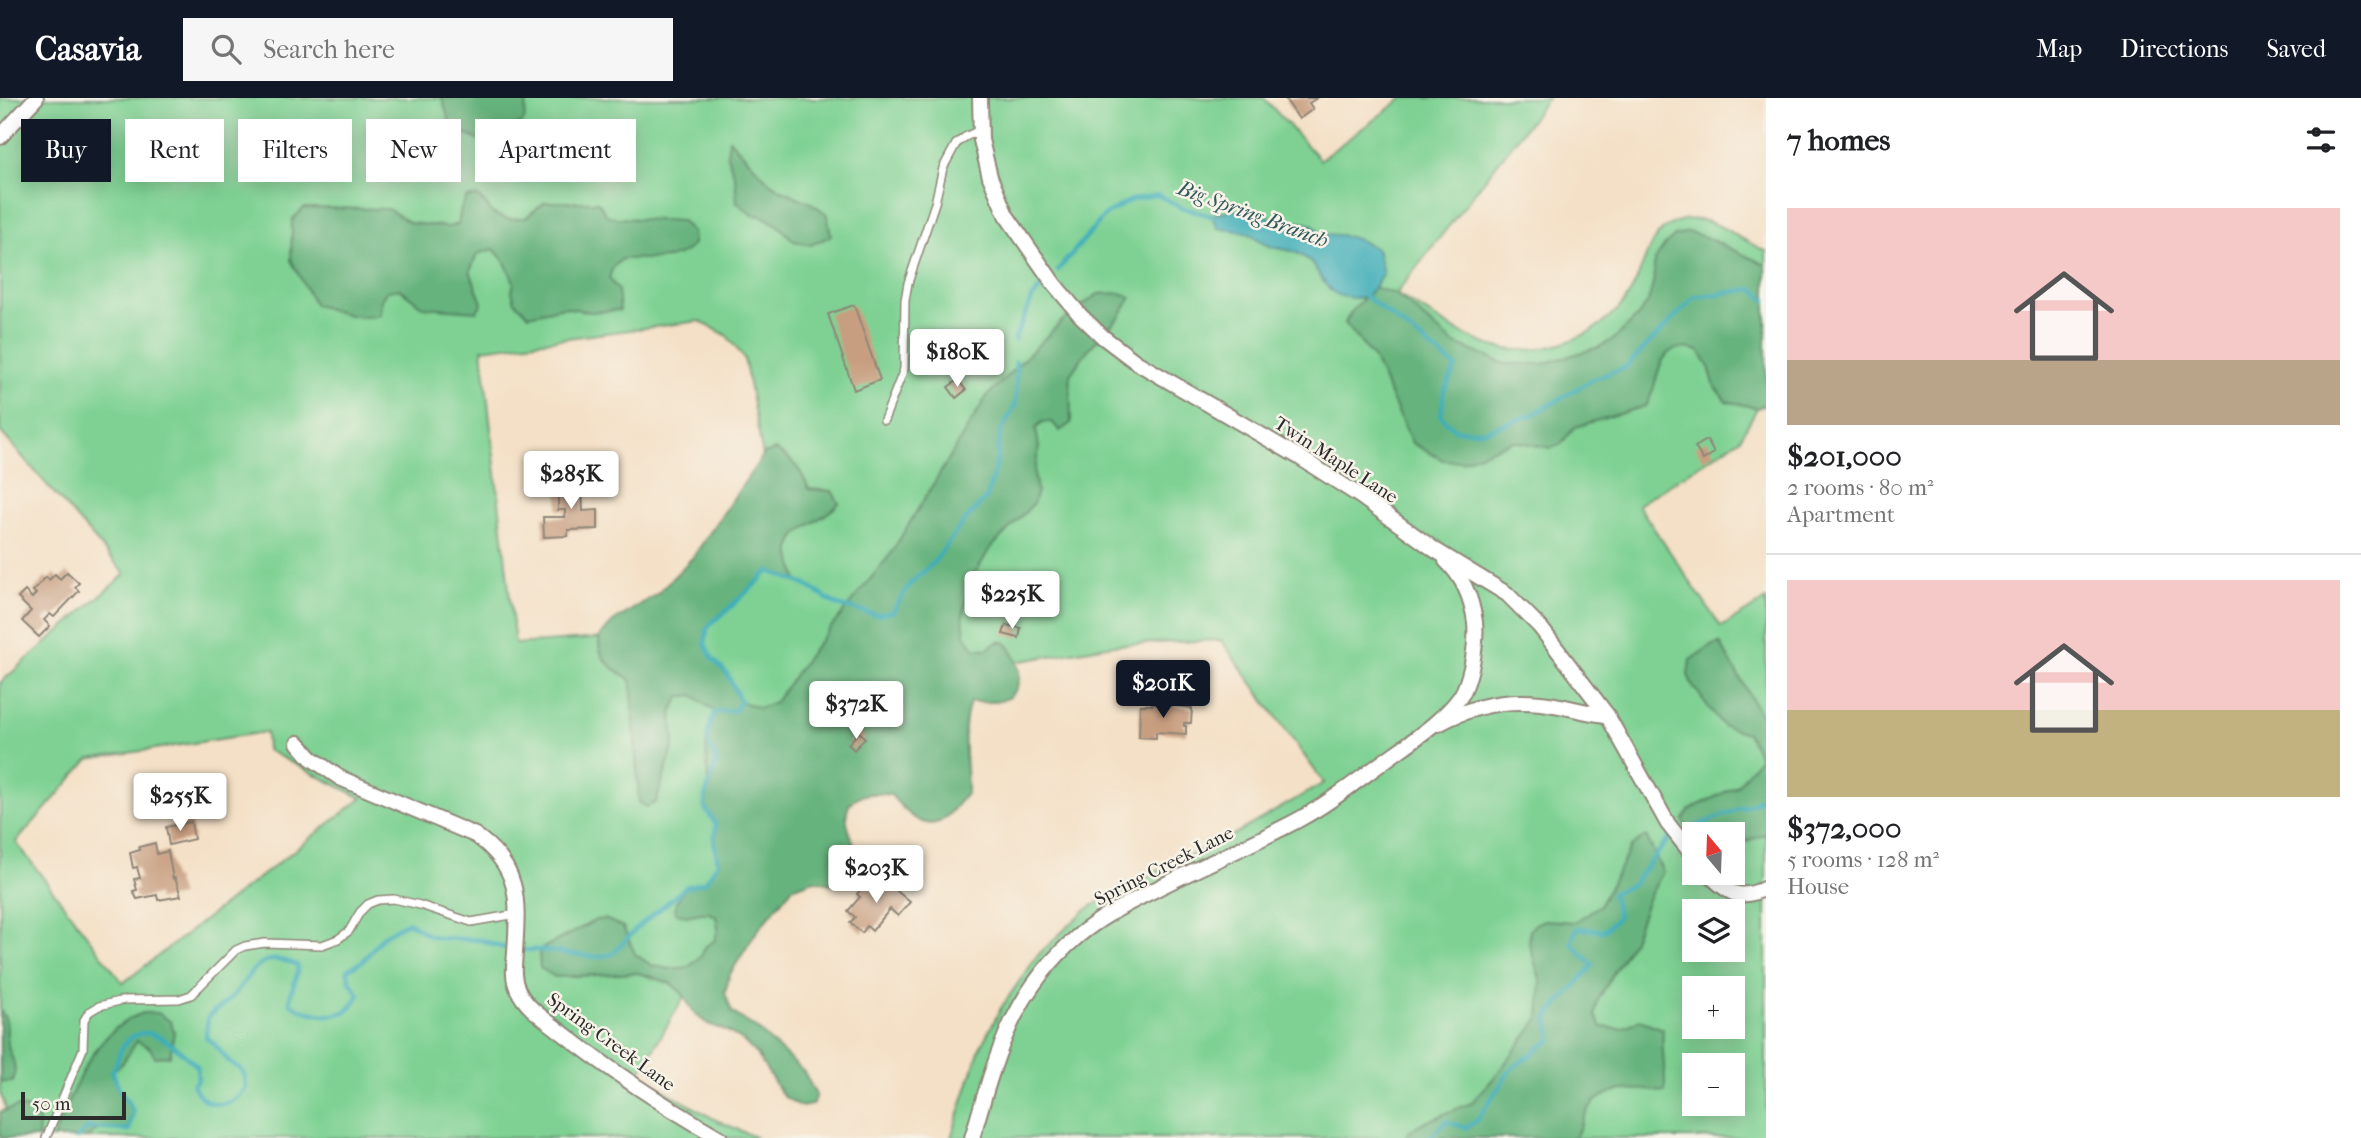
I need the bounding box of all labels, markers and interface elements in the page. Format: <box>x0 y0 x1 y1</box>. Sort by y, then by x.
search box <box>183 18 673 81</box>
text: Casavia <box>35 30 141 69</box>
icon: search <box>207 30 245 68</box>
text: Search here <box>263 34 395 65</box>
text: Map <box>2036 35 2082 63</box>
text: Directions <box>2120 35 2228 63</box>
text: Saved <box>2266 35 2326 63</box>
chip: Buy <box>21 119 111 182</box>
chip: Rent <box>125 119 224 182</box>
chip: Filters <box>238 119 352 182</box>
chip: New <box>366 119 461 182</box>
chip: Apartment <box>475 119 636 182</box>
icon: filters <box>2302 121 2340 159</box>
text: 7 homes <box>1787 123 1890 158</box>
water label: Big Spring Branch <box>1174 175 1332 252</box>
icon: home <box>2001 253 2127 379</box>
pin: $180K <box>908 330 1006 389</box>
text: $180K <box>926 338 988 365</box>
street label: Twin Maple Lane <box>1270 412 1402 508</box>
text: $201,000 <box>1787 439 1902 474</box>
pin: $285K <box>522 452 620 511</box>
text: $285K <box>540 460 602 487</box>
text: 2 rooms · 80 m² <box>1787 474 1934 501</box>
text: Apartment <box>1787 501 1895 528</box>
pin: $225K <box>963 572 1061 631</box>
text: $225K <box>981 580 1043 607</box>
icon: home <box>2001 625 2127 751</box>
pin: $201K <box>1114 660 1212 720</box>
text: $201K <box>1132 669 1194 696</box>
pin: $372K <box>807 682 905 741</box>
text: $372K <box>825 690 887 717</box>
pin: $255K <box>131 774 229 833</box>
text: $255K <box>150 782 210 809</box>
text: $372,000 <box>1787 811 1901 846</box>
street label: Spring Creek Lane <box>1091 821 1237 911</box>
north arrow <box>1682 822 1745 886</box>
map controls <box>1682 822 1745 1116</box>
pin: $203K <box>827 846 925 905</box>
text: 5 rooms · 128 m² <box>1787 846 1939 873</box>
text: $203K <box>844 854 908 881</box>
text: House <box>1787 873 1849 900</box>
button: layers <box>1682 899 1745 962</box>
button: + <box>1682 976 1745 1039</box>
street label: Spring Creek Lane <box>543 988 679 1096</box>
button: − <box>1682 1053 1745 1116</box>
scale bar <box>21 1089 126 1121</box>
text: 50 m <box>32 1093 71 1115</box>

